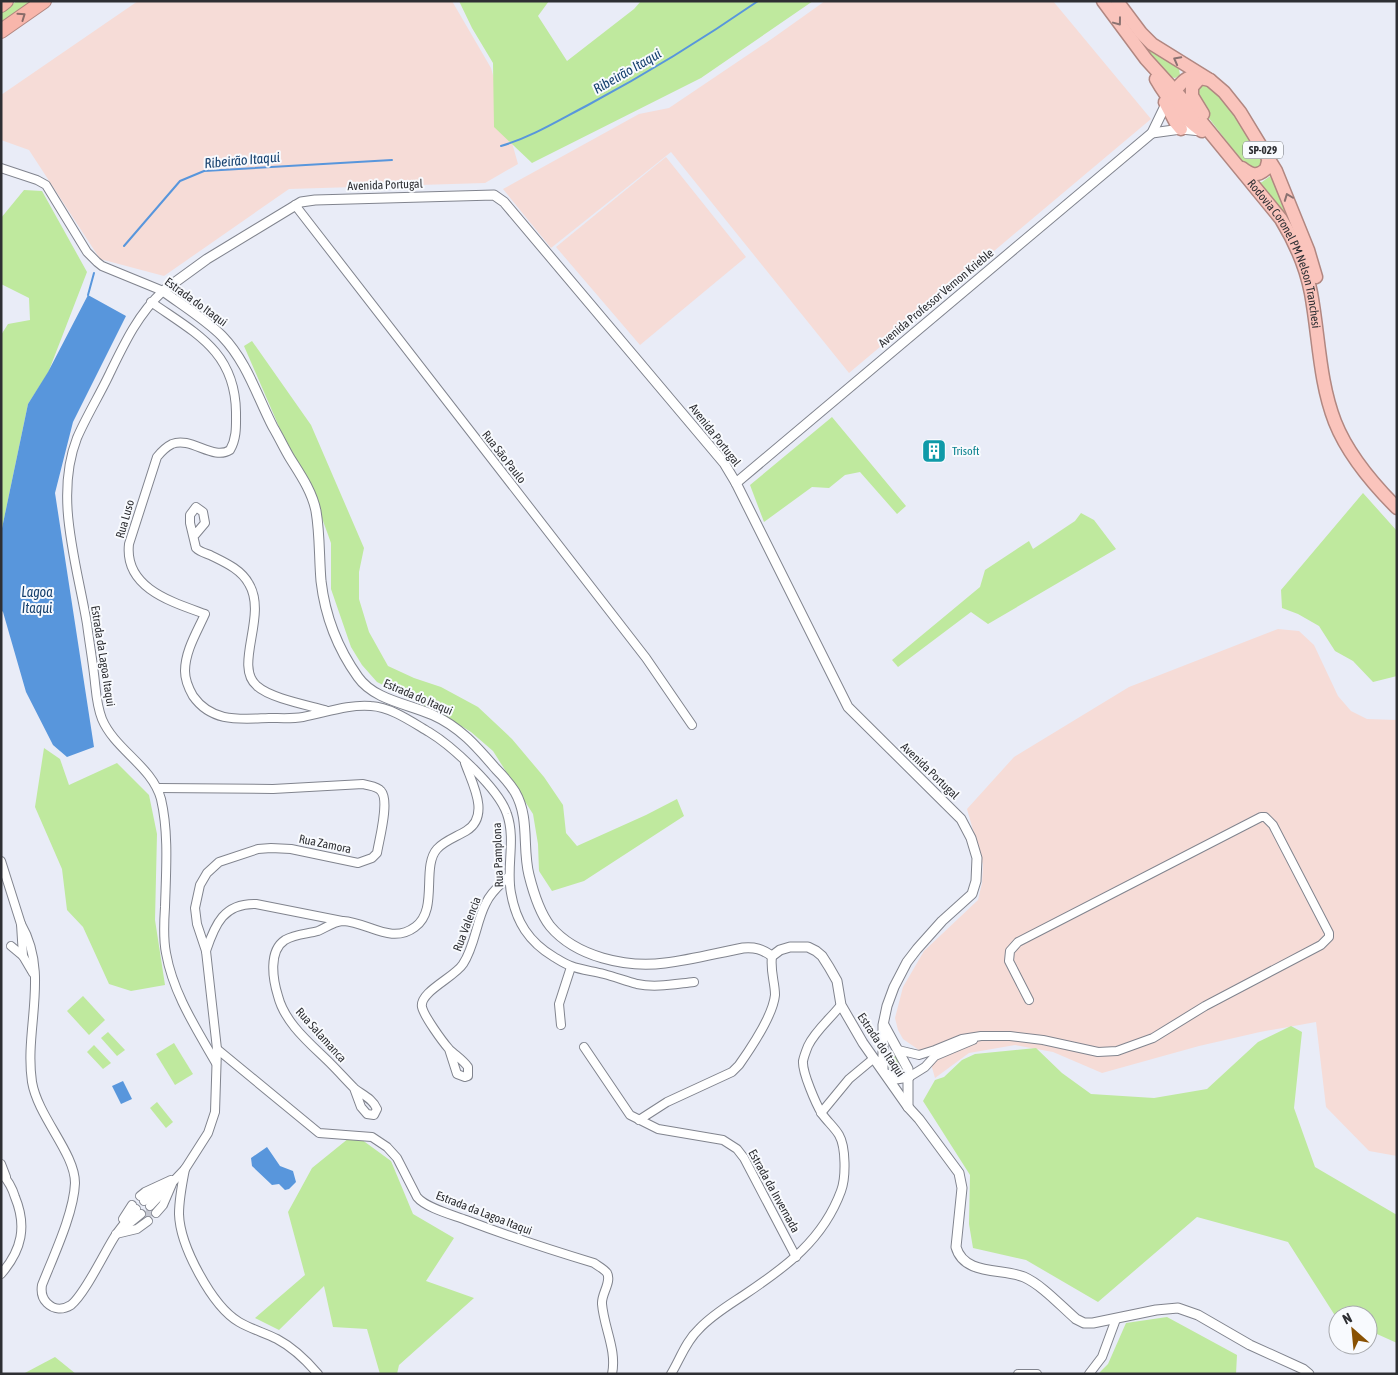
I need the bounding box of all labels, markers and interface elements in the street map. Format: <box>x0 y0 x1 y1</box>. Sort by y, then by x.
one-way arrow <box>17 13 26 22</box>
one-way arrow <box>1112 16 1121 26</box>
water label: Ribeirão Itaqui <box>590 45 664 97</box>
one-way arrow <box>1174 57 1183 67</box>
road number: SP-029 <box>1243 142 1283 158</box>
water label: Ribeirão Itaqui <box>204 149 280 171</box>
street label: Avenida Portugal <box>347 177 424 193</box>
street label: Rodovia Coronel PM Nelson Tranchesi <box>1244 177 1323 329</box>
one-way arrow <box>1283 194 1293 202</box>
street label: Avenida Professor Vernon Krieble <box>876 246 996 350</box>
street label: Estrada do Itaqui <box>162 275 230 329</box>
street label: Avenida Portugal <box>686 401 744 470</box>
street label: Rua São Paulo <box>479 428 529 486</box>
building icon: Trisoft <box>921 438 947 464</box>
place label: Trisoft <box>952 444 980 458</box>
street label: Rua Luso <box>113 498 137 540</box>
water label: Lagoa Itaqui <box>21 584 53 616</box>
street label: Estrada da Lagoa Itaqui <box>88 605 118 707</box>
street label: Estrada do Itaqui <box>381 676 455 718</box>
street label: Avenida Portugal <box>898 740 963 803</box>
street label: Rua Pamplona <box>490 822 506 888</box>
street label: Rua Zamora <box>298 832 352 856</box>
street label: Rua Valencia <box>450 895 484 953</box>
street label: Rua Salamanca <box>293 1005 349 1065</box>
street label: Estrada do Itaqui <box>855 1010 907 1080</box>
street label: Estrada da Invernada <box>745 1147 803 1235</box>
street label: Estrada da Lagoa Itaqui <box>434 1188 534 1238</box>
north arrow <box>1328 1305 1378 1355</box>
text: N <box>1340 1309 1354 1327</box>

